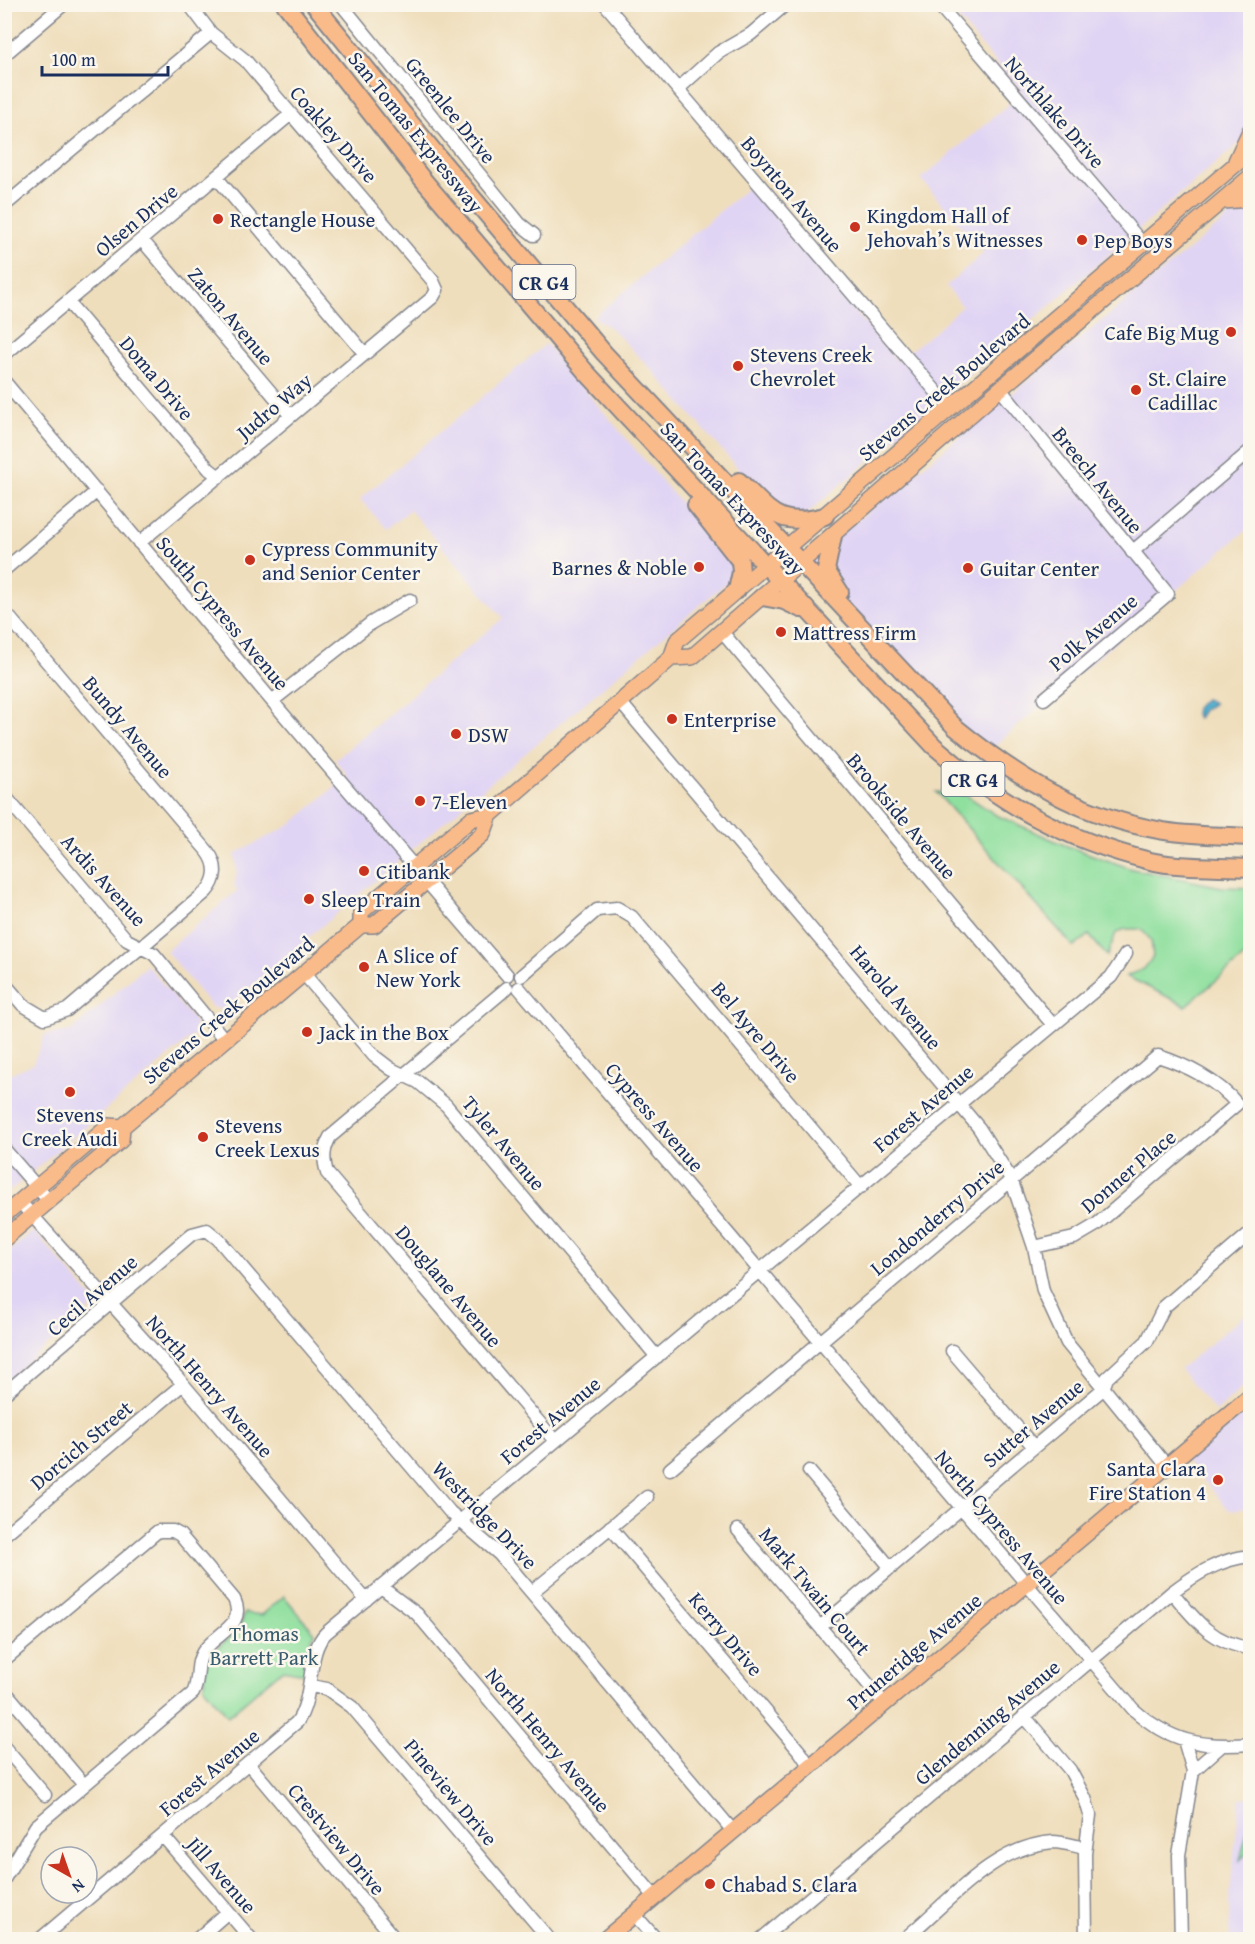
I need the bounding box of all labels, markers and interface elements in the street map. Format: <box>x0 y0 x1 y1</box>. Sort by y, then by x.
scale bar <box>42 39 168 77</box>
street label: San Tomas Expressway <box>341 44 492 220</box>
text: 100 m <box>51 46 96 73</box>
street label: Northlake Drive <box>997 49 1113 175</box>
street label: Greenlee Drive <box>398 50 504 170</box>
street label: Coakley Drive <box>283 78 385 190</box>
street label: Boynton Avenue <box>734 129 850 259</box>
street label: Olsen Drive <box>88 176 185 264</box>
place label: Kingdom Hall of Jehovah’s Witnesses <box>864 200 1043 255</box>
place label: Rectangle House <box>230 204 376 235</box>
marker: Rectangle House <box>211 212 225 226</box>
marker: Kingdom Hall of Jehovah’s Witnesses <box>848 220 862 234</box>
place label: Pep Boys <box>1094 225 1173 256</box>
marker: Pep Boys <box>1075 233 1089 247</box>
street label: Zaton Avenue <box>181 260 282 372</box>
road number: CR G4 <box>512 265 576 299</box>
street label: Stevens Creek Boulevard <box>851 305 1037 468</box>
place label: Cafe Big Mug <box>1105 317 1220 348</box>
marker: Cafe Big Mug <box>1224 325 1238 339</box>
street label: Doma Drive <box>112 329 202 427</box>
place label: Stevens Creek Chevrolet <box>750 339 873 394</box>
marker: Stevens Creek Chevrolet <box>731 359 745 373</box>
place label: St. Claire Cadillac <box>1148 363 1227 418</box>
street label: Judro Way <box>227 365 319 449</box>
marker: St. Claire Cadillac <box>1129 383 1143 397</box>
street label: San Tomas Expressway <box>653 414 813 582</box>
street label: Breech Avenue <box>1045 420 1151 540</box>
street label: South Cypress Avenue <box>149 529 297 697</box>
place label: Cypress Community and Senior Center <box>262 533 439 588</box>
place label: Barnes & Noble <box>552 552 687 583</box>
marker: Cypress Community and Senior Center <box>243 553 257 567</box>
place label: Guitar Center <box>980 553 1100 584</box>
marker: Barnes & Noble <box>692 560 706 574</box>
marker: Guitar Center <box>961 561 975 575</box>
street label: Polk Avenue <box>1042 585 1144 678</box>
place label: Mattress Firm <box>793 617 916 648</box>
marker: Mattress Firm <box>774 625 788 639</box>
street label: Bundy Avenue <box>76 669 180 785</box>
place label: Enterprise <box>684 704 777 735</box>
marker: Enterprise <box>665 712 679 726</box>
place label: DSW <box>468 719 509 750</box>
marker: DSW <box>449 727 463 741</box>
street label: Brookside Avenue <box>840 746 964 886</box>
road number: CR G4 <box>942 762 1004 796</box>
place label: 7-Eleven <box>432 786 508 817</box>
marker: 7-Eleven <box>413 794 427 808</box>
street label: Ardis Avenue <box>54 827 154 933</box>
place label: Citibank <box>376 856 450 887</box>
marker: Citibank <box>357 864 371 878</box>
place label: Sleep Train <box>321 884 421 915</box>
marker: Sleep Train <box>302 892 316 906</box>
street label: Stevens Creek Boulevard <box>135 928 321 1091</box>
street label: Harold Avenue <box>843 938 949 1057</box>
place label: A Slice of New York <box>376 940 461 995</box>
marker: A Slice of New York <box>357 960 371 974</box>
street label: Bel Ayre Drive <box>704 974 808 1090</box>
place label: Jack in the Box <box>316 1017 449 1048</box>
marker: Jack in the Box <box>300 1025 314 1039</box>
street label: Cypress Avenue <box>598 1055 712 1179</box>
street label: Forest Avenue <box>866 1056 980 1159</box>
marker: Stevens Creek Audi <box>63 1085 77 1099</box>
street label: Tyler Avenue <box>455 1089 553 1197</box>
place label: Stevens Creek Audi <box>22 1099 118 1154</box>
place label: Stevens Creek Lexus <box>215 1110 320 1165</box>
street label: Donner Place <box>1073 1122 1183 1220</box>
marker: Stevens Creek Lexus <box>196 1130 210 1144</box>
street label: Londonderry Drive <box>863 1151 1011 1283</box>
street label: Douglane Avenue <box>388 1218 510 1354</box>
street label: Cecil Avenue <box>40 1247 144 1343</box>
street label: North Henry Avenue <box>139 1308 281 1464</box>
street label: Forest Avenue <box>493 1368 607 1471</box>
street label: Sutter Avenue <box>976 1371 1091 1475</box>
street label: Dorcich Street <box>23 1392 139 1497</box>
street label: North Cypress Avenue <box>928 1443 1076 1611</box>
place label: Santa Clara Fire Station 4 <box>1089 1453 1206 1508</box>
street label: Westridge Drive <box>425 1454 545 1576</box>
marker: Santa Clara Fire Station 4 <box>1211 1473 1225 1487</box>
street label: Mark Twain Court <box>752 1520 878 1662</box>
street label: Kerry Drive <box>681 1585 771 1683</box>
street label: Pruneridge Avenue <box>840 1585 988 1717</box>
park label: Thomas Barrett Park <box>210 1618 319 1673</box>
street label: Glendenning Avenue <box>907 1652 1067 1792</box>
street label: North Henry Avenue <box>478 1661 618 1819</box>
street label: Forest Avenue <box>152 1720 266 1823</box>
street label: Pineview Drive <box>397 1732 505 1853</box>
street label: Crestview Drive <box>281 1776 393 1902</box>
street label: Jill Avenue <box>178 1827 264 1921</box>
north arrow <box>39 1845 99 1905</box>
place label: Chabad S. Clara <box>722 1869 857 1900</box>
text: N <box>67 1874 90 1899</box>
marker: Chabad S. Clara <box>703 1877 717 1891</box>

